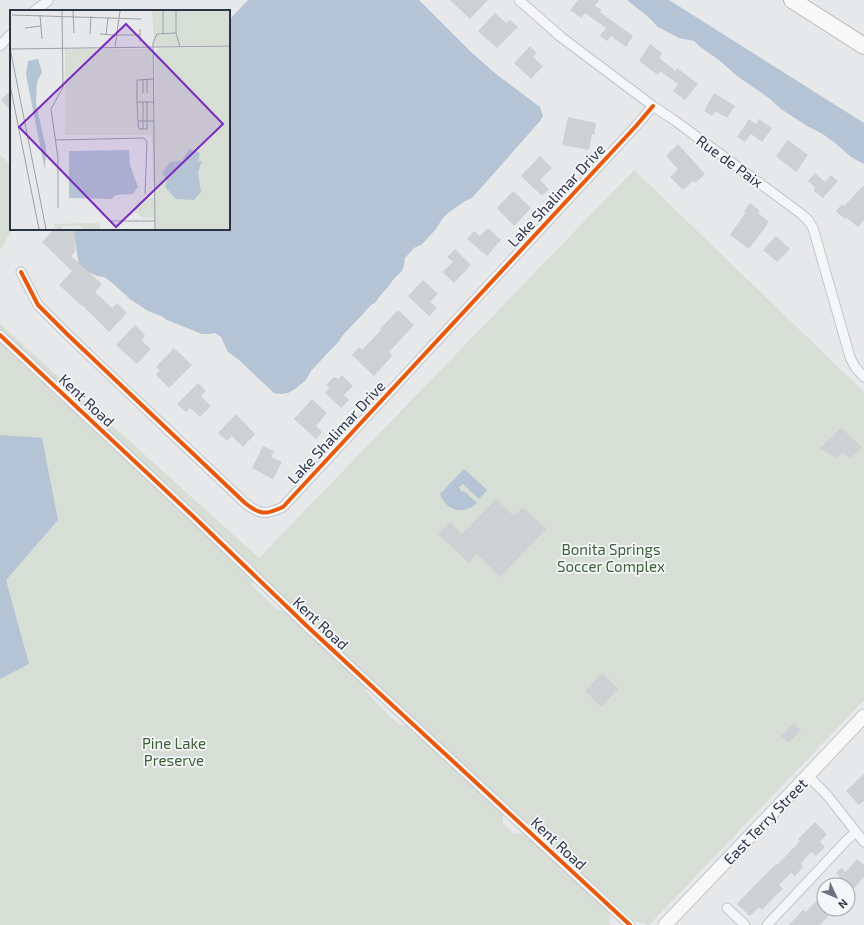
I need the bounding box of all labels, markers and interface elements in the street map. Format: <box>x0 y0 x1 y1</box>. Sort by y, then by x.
inset map <box>10 10 230 230</box>
street label: Rue de Paix <box>693 131 767 191</box>
street label: Lake Shalimar Drive <box>504 140 608 250</box>
street label: Kent Road <box>56 370 118 430</box>
street label: Lake Shalimar Drive <box>284 377 388 487</box>
park label: Bonita Springs Soccer Complex <box>557 540 665 575</box>
street label: Kent Road <box>290 593 352 653</box>
park label: Pine Lake Preserve <box>142 734 206 769</box>
street label: East Terry Street <box>719 774 811 868</box>
street label: Kent Road <box>528 813 590 873</box>
north arrow <box>816 877 856 917</box>
text: N <box>836 897 851 912</box>

